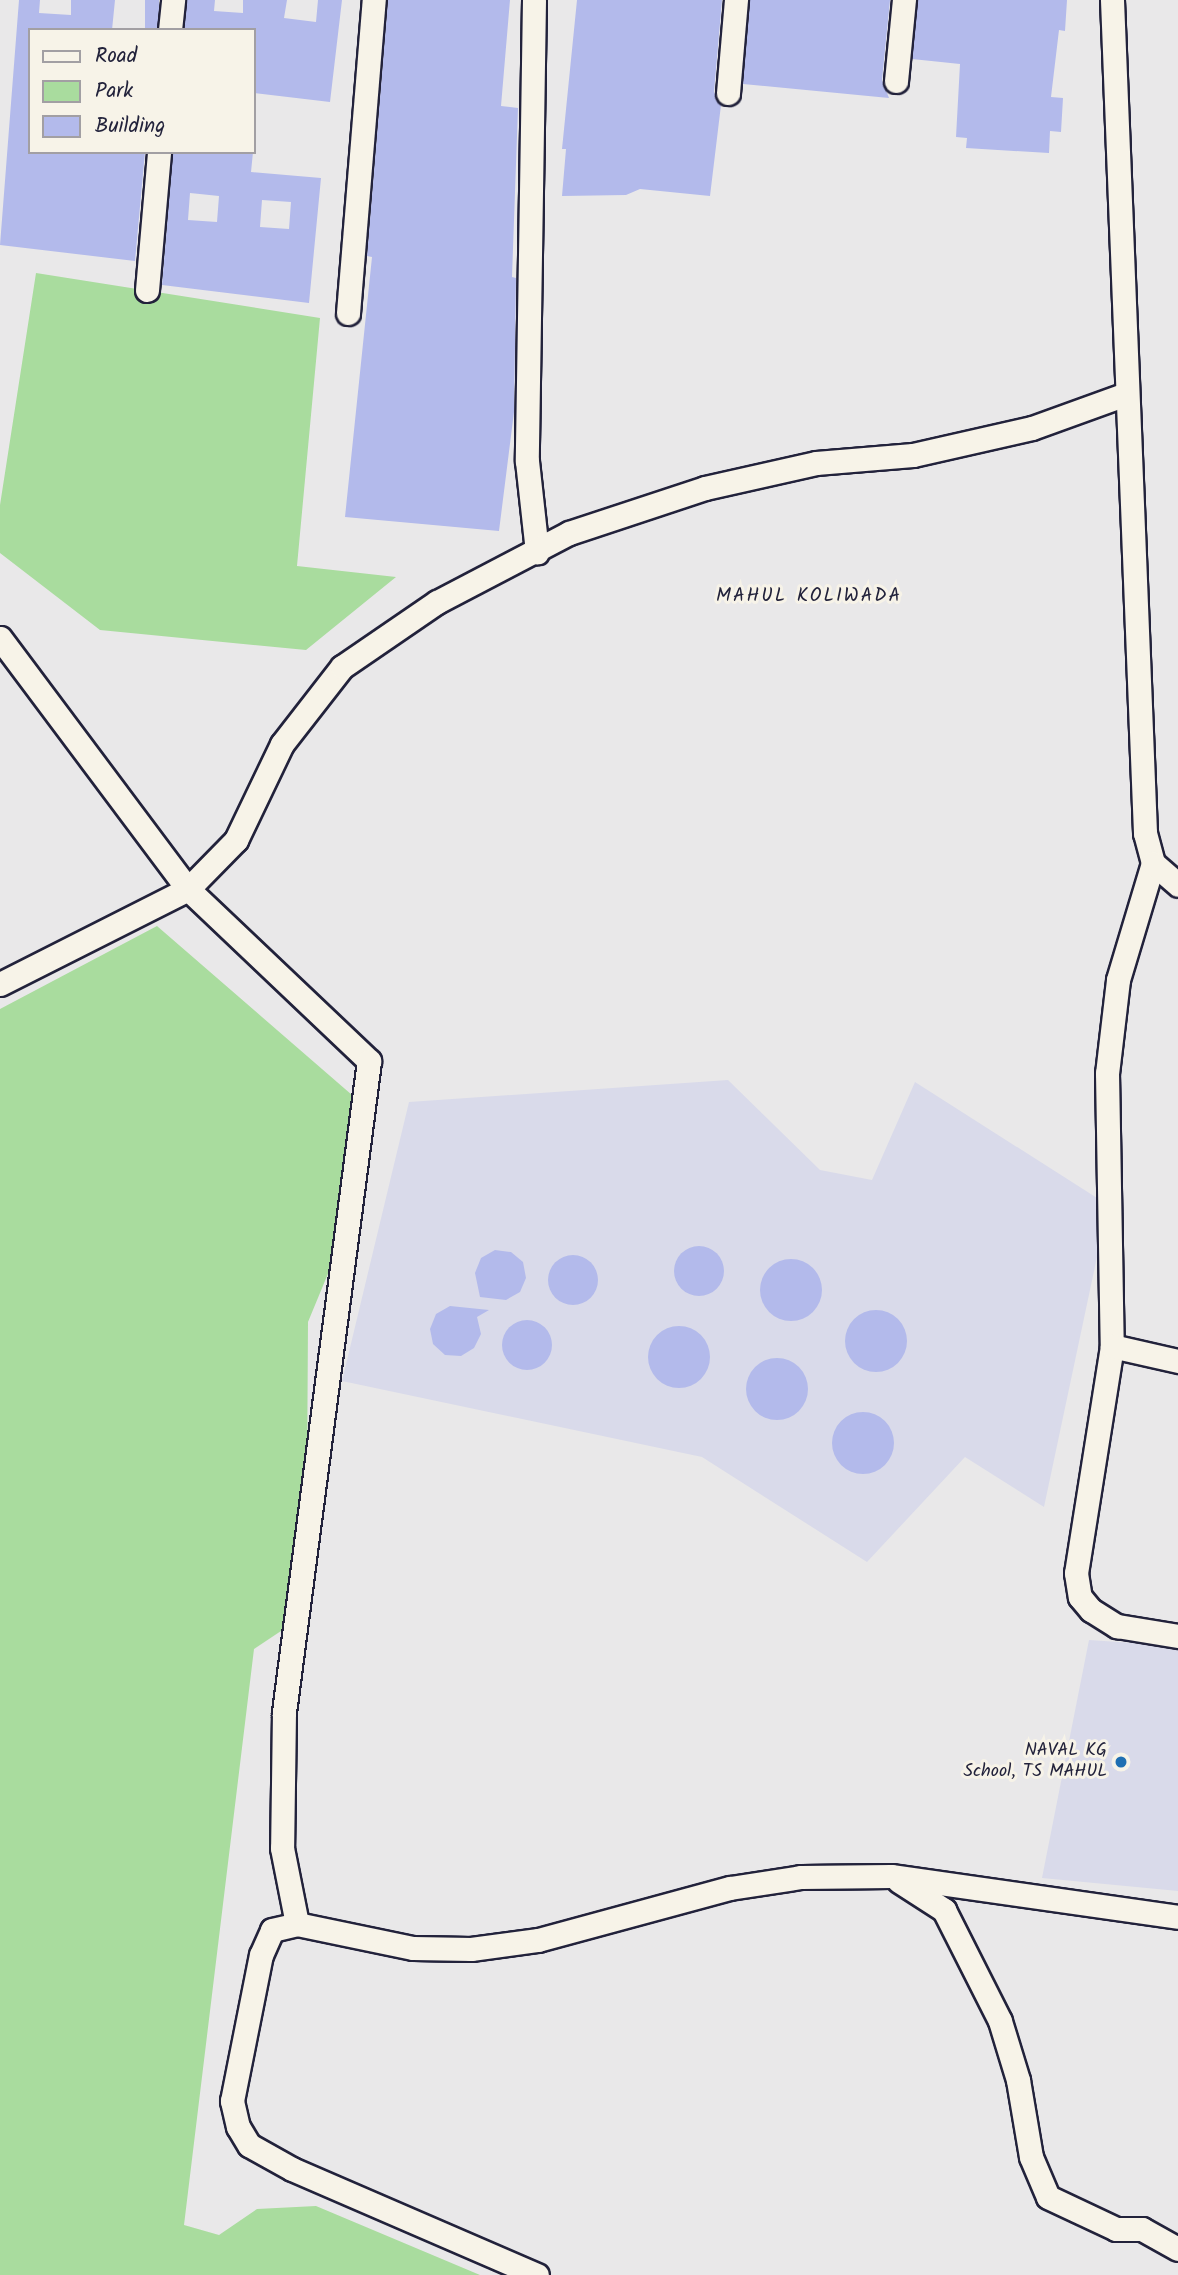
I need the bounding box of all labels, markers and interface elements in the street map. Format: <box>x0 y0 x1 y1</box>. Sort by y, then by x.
legend <box>28 28 256 154</box>
text: Road <box>95 40 137 73</box>
text: Park <box>95 75 133 108</box>
text: Building <box>95 110 165 143</box>
district label: MAHUL KOLIWADA <box>718 586 900 608</box>
place label: NAVAL KG School, TS MAHUL <box>964 1741 1107 1784</box>
marker: NAVAL KG School, TS MAHUL <box>1113 1754 1129 1770</box>

